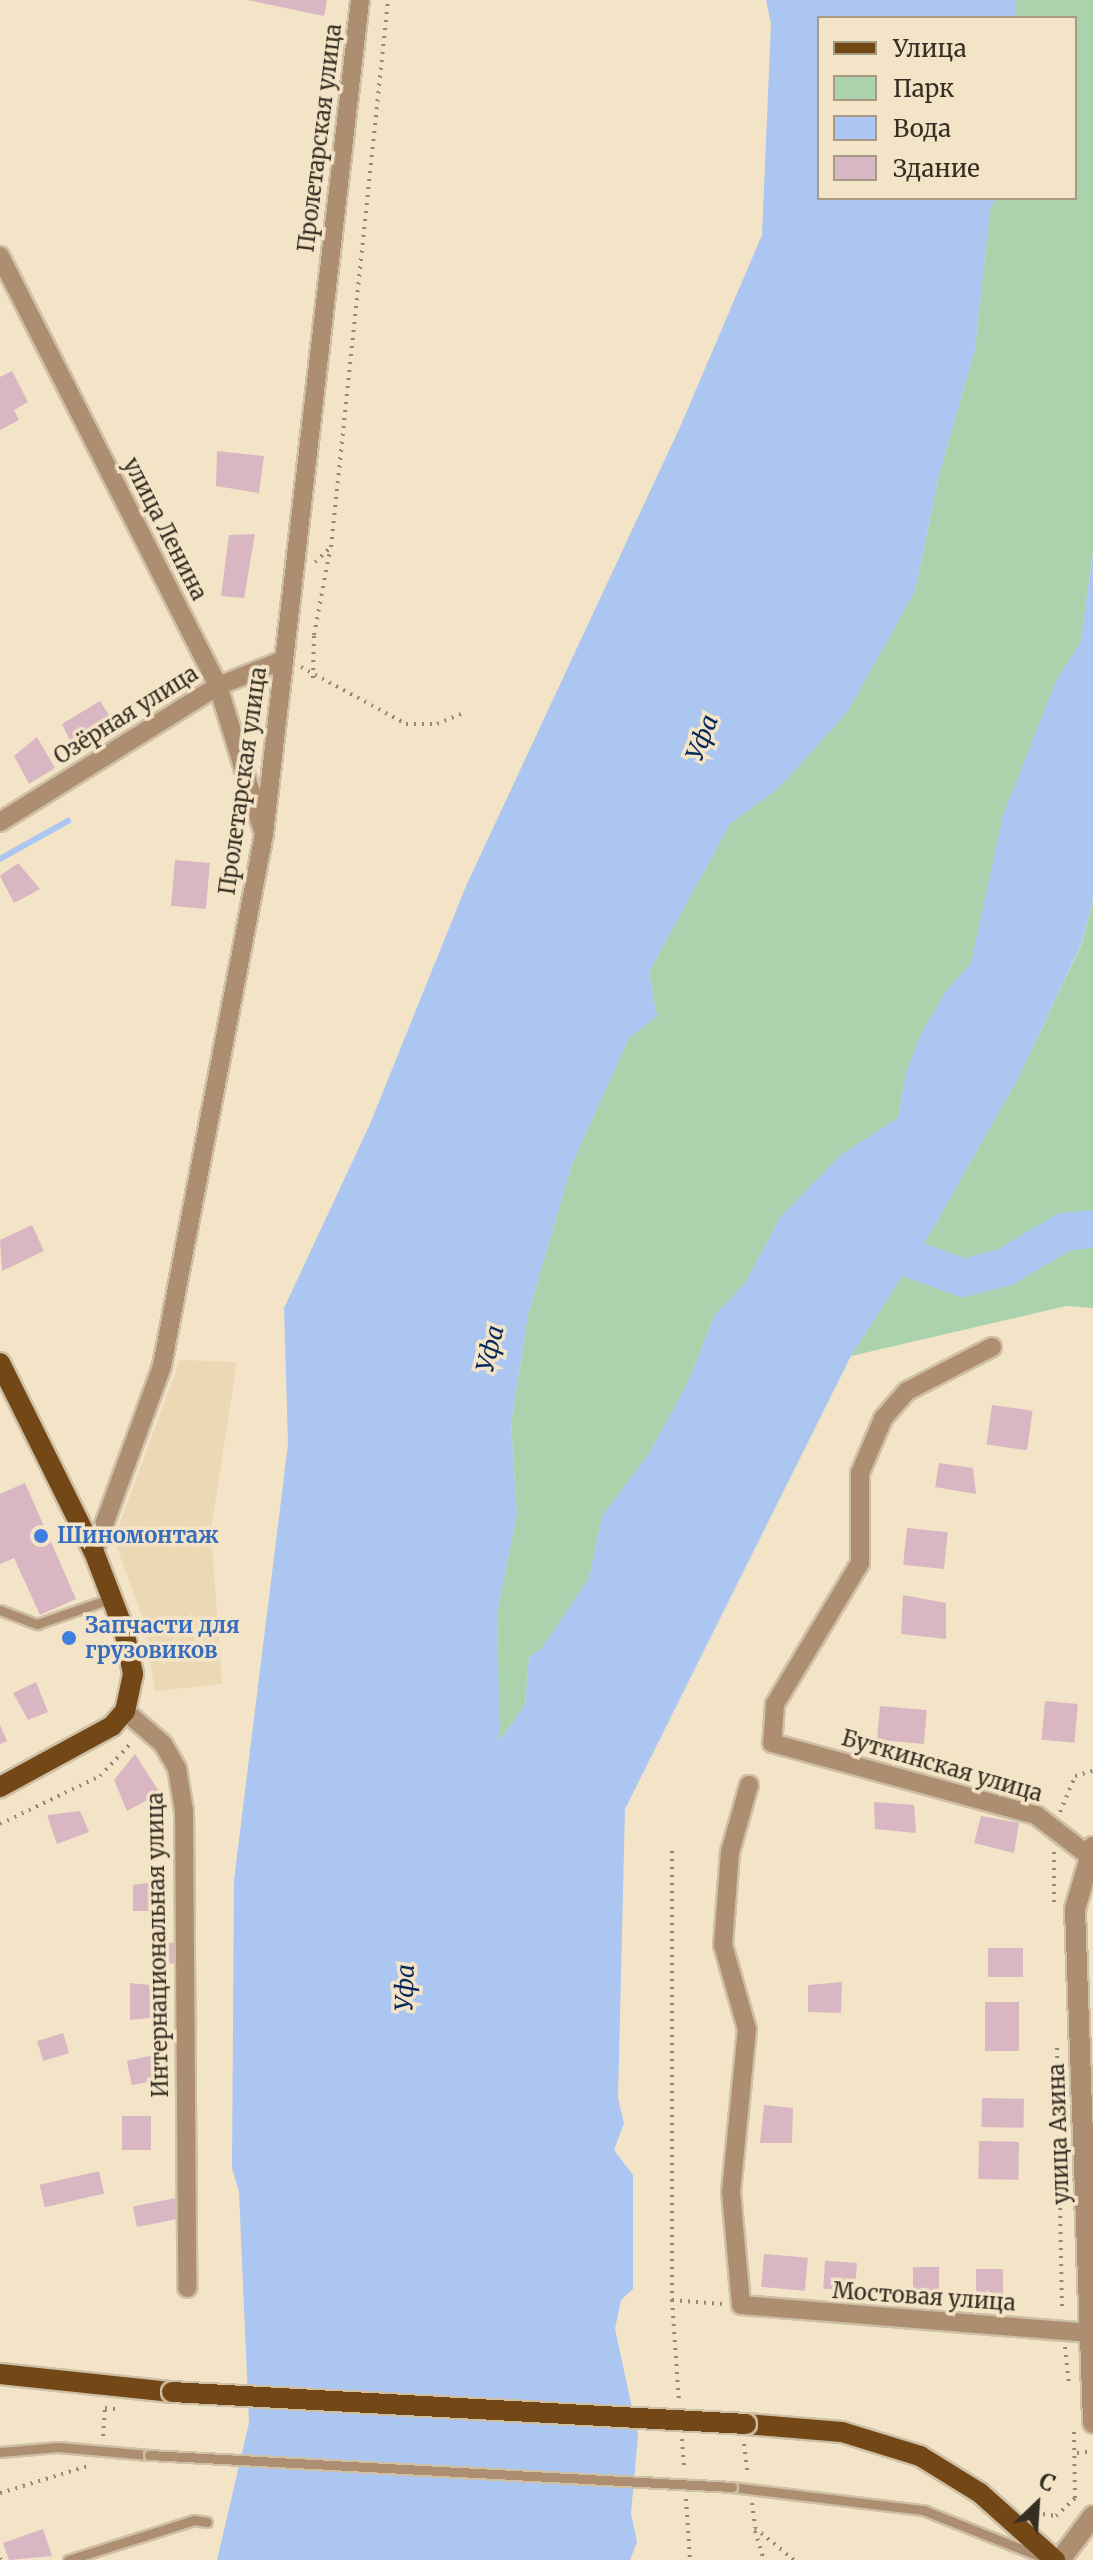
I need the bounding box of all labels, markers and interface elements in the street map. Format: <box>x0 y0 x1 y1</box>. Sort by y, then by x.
legend <box>817 16 1077 200</box>
street label: Пролетарская улица <box>293 22 347 254</box>
text: Улица <box>893 33 967 64</box>
text: Парк <box>893 73 954 104</box>
text: Вода <box>893 113 951 144</box>
text: Здание <box>893 153 980 184</box>
street label: улица Ленина <box>118 453 212 605</box>
street label: Озёрная улица <box>49 660 203 770</box>
street label: Пролетарская улица <box>214 665 272 897</box>
water label: Уфа <box>680 711 724 765</box>
water label: Уфа <box>470 1322 510 1376</box>
place label: Шиномонтаж <box>57 1523 219 1549</box>
marker: Шиномонтаж <box>32 1527 50 1545</box>
place label: Запчасти для грузовиков <box>85 1612 240 1664</box>
marker: Запчасти для грузовиков <box>60 1629 78 1647</box>
street label: Буткинская улица <box>838 1725 1046 1807</box>
street label: Интернациональная улица <box>142 1792 174 2098</box>
water label: Уфа <box>390 1964 420 2012</box>
street label: улица Азина <box>1043 2063 1075 2205</box>
street label: Мостовая улица <box>832 2277 1016 2317</box>
north arrow <box>997 2464 1077 2544</box>
text: С <box>1035 2466 1060 2498</box>

